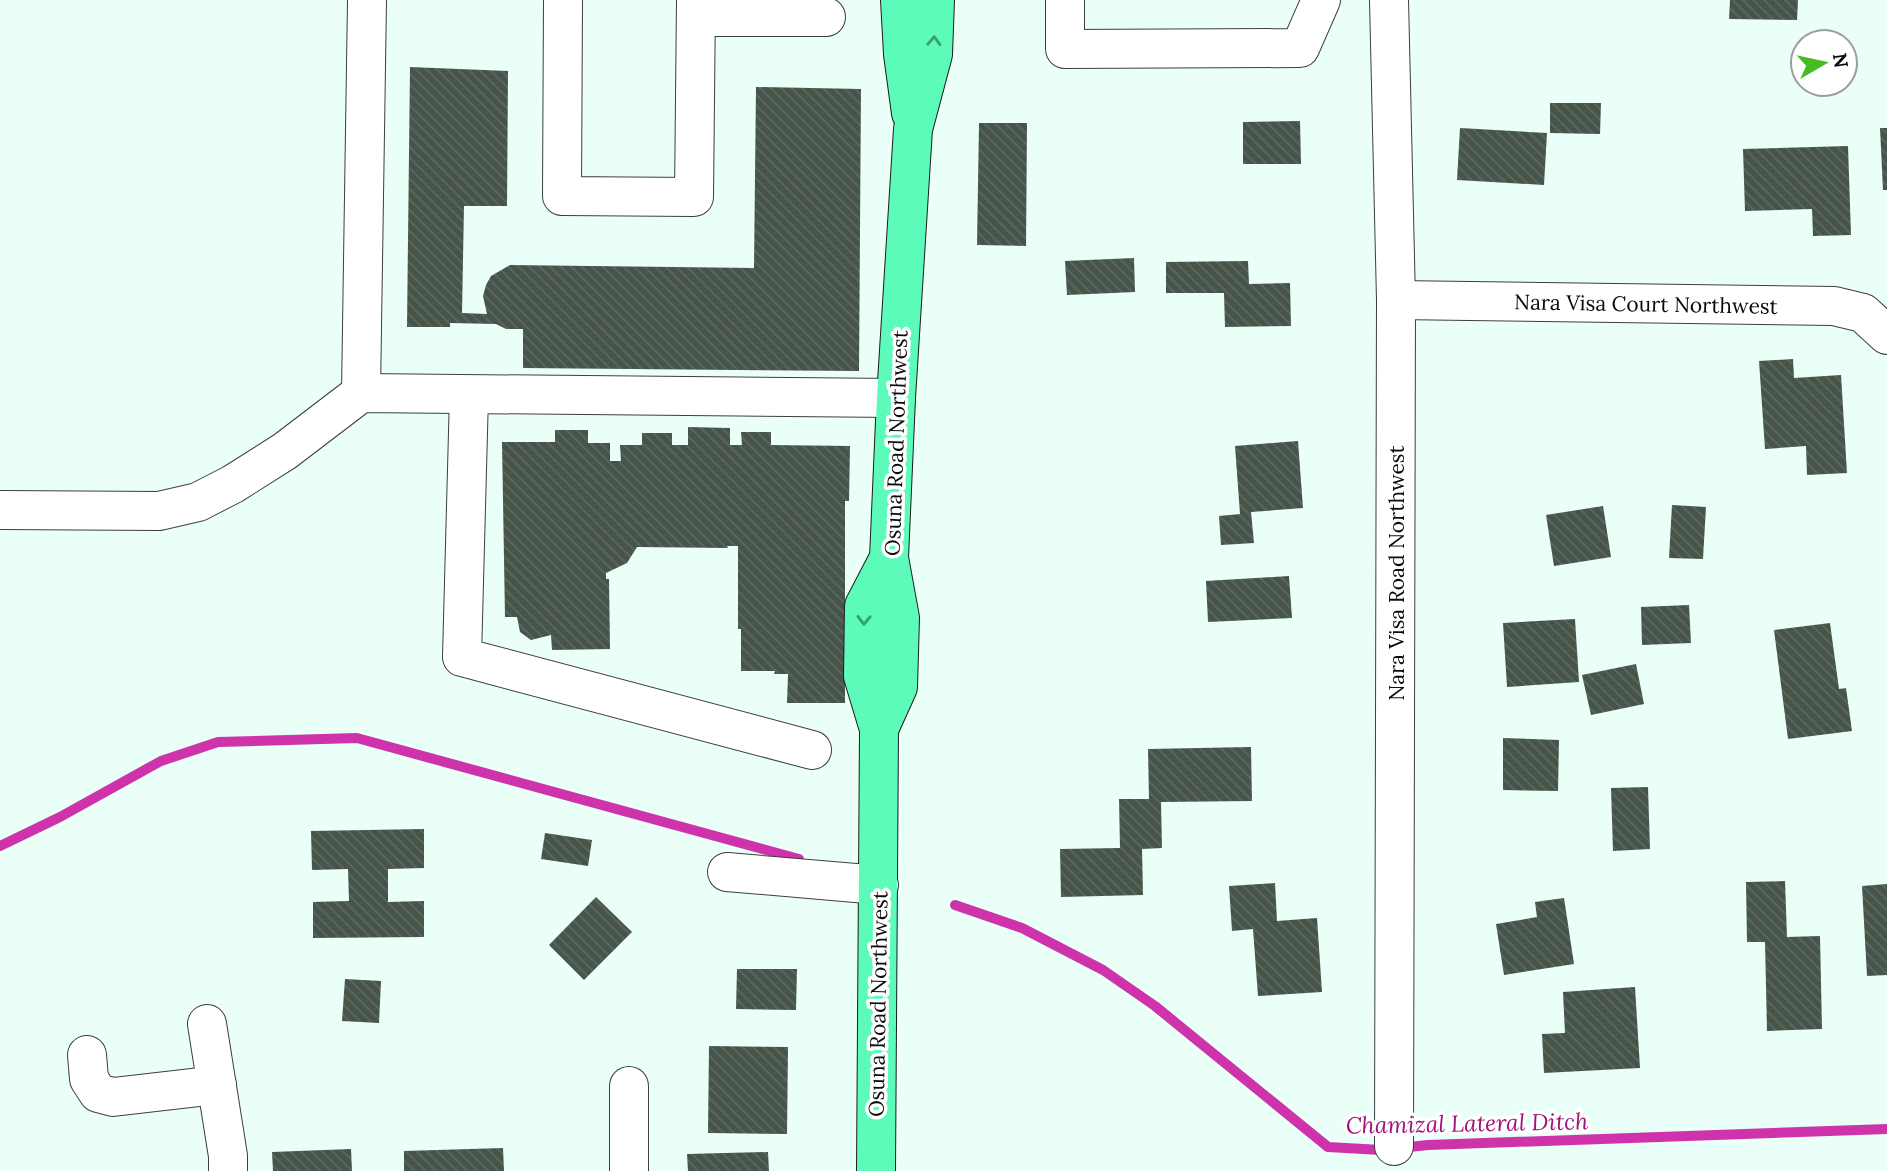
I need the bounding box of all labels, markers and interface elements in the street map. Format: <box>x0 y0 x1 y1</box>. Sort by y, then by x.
north arrow <box>1789 28 1859 98</box>
one-way arrow <box>926 36 941 47</box>
text: N <box>1828 51 1854 70</box>
street label: Nara Visa Court Northwest <box>1514 288 1779 320</box>
street label: Osuna Road Northwest <box>879 329 913 556</box>
street label: Nara Visa Road Northwest <box>1383 444 1410 701</box>
one-way arrow <box>856 615 872 626</box>
street label: Osuna Road Northwest <box>863 890 893 1117</box>
water label: Chamizal Lateral Ditch <box>1346 1106 1588 1140</box>

